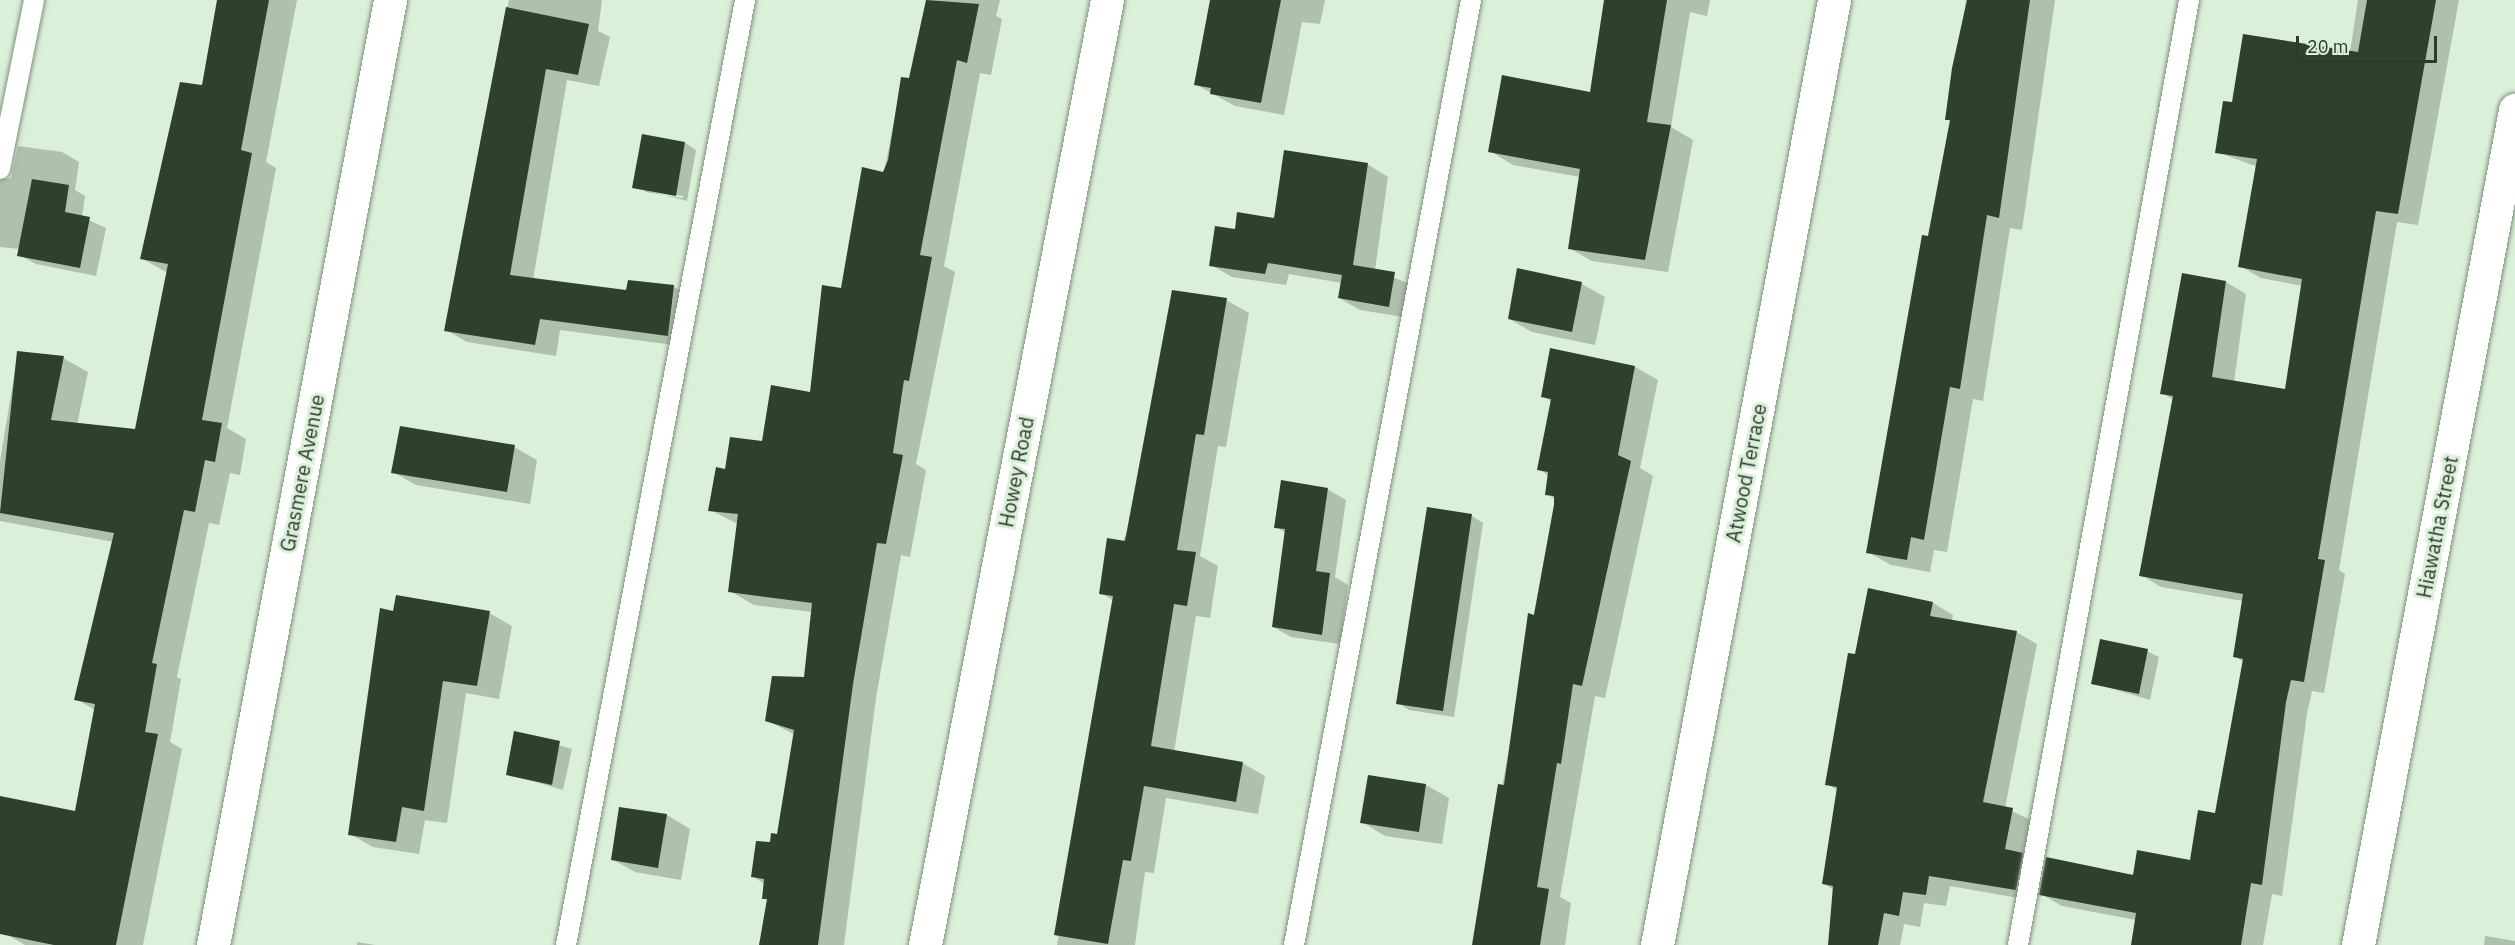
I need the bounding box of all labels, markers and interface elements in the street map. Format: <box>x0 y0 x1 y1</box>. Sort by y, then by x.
scale bar <box>2299 24 2440 62</box>
text: 20 m <box>2307 35 2349 58</box>
street label: Grasmere Avenue <box>275 392 329 554</box>
street label: Atwood Terrace <box>1721 401 1771 545</box>
street label: Howey Road <box>994 415 1038 529</box>
street label: Hiawatha Street <box>2411 454 2463 600</box>

